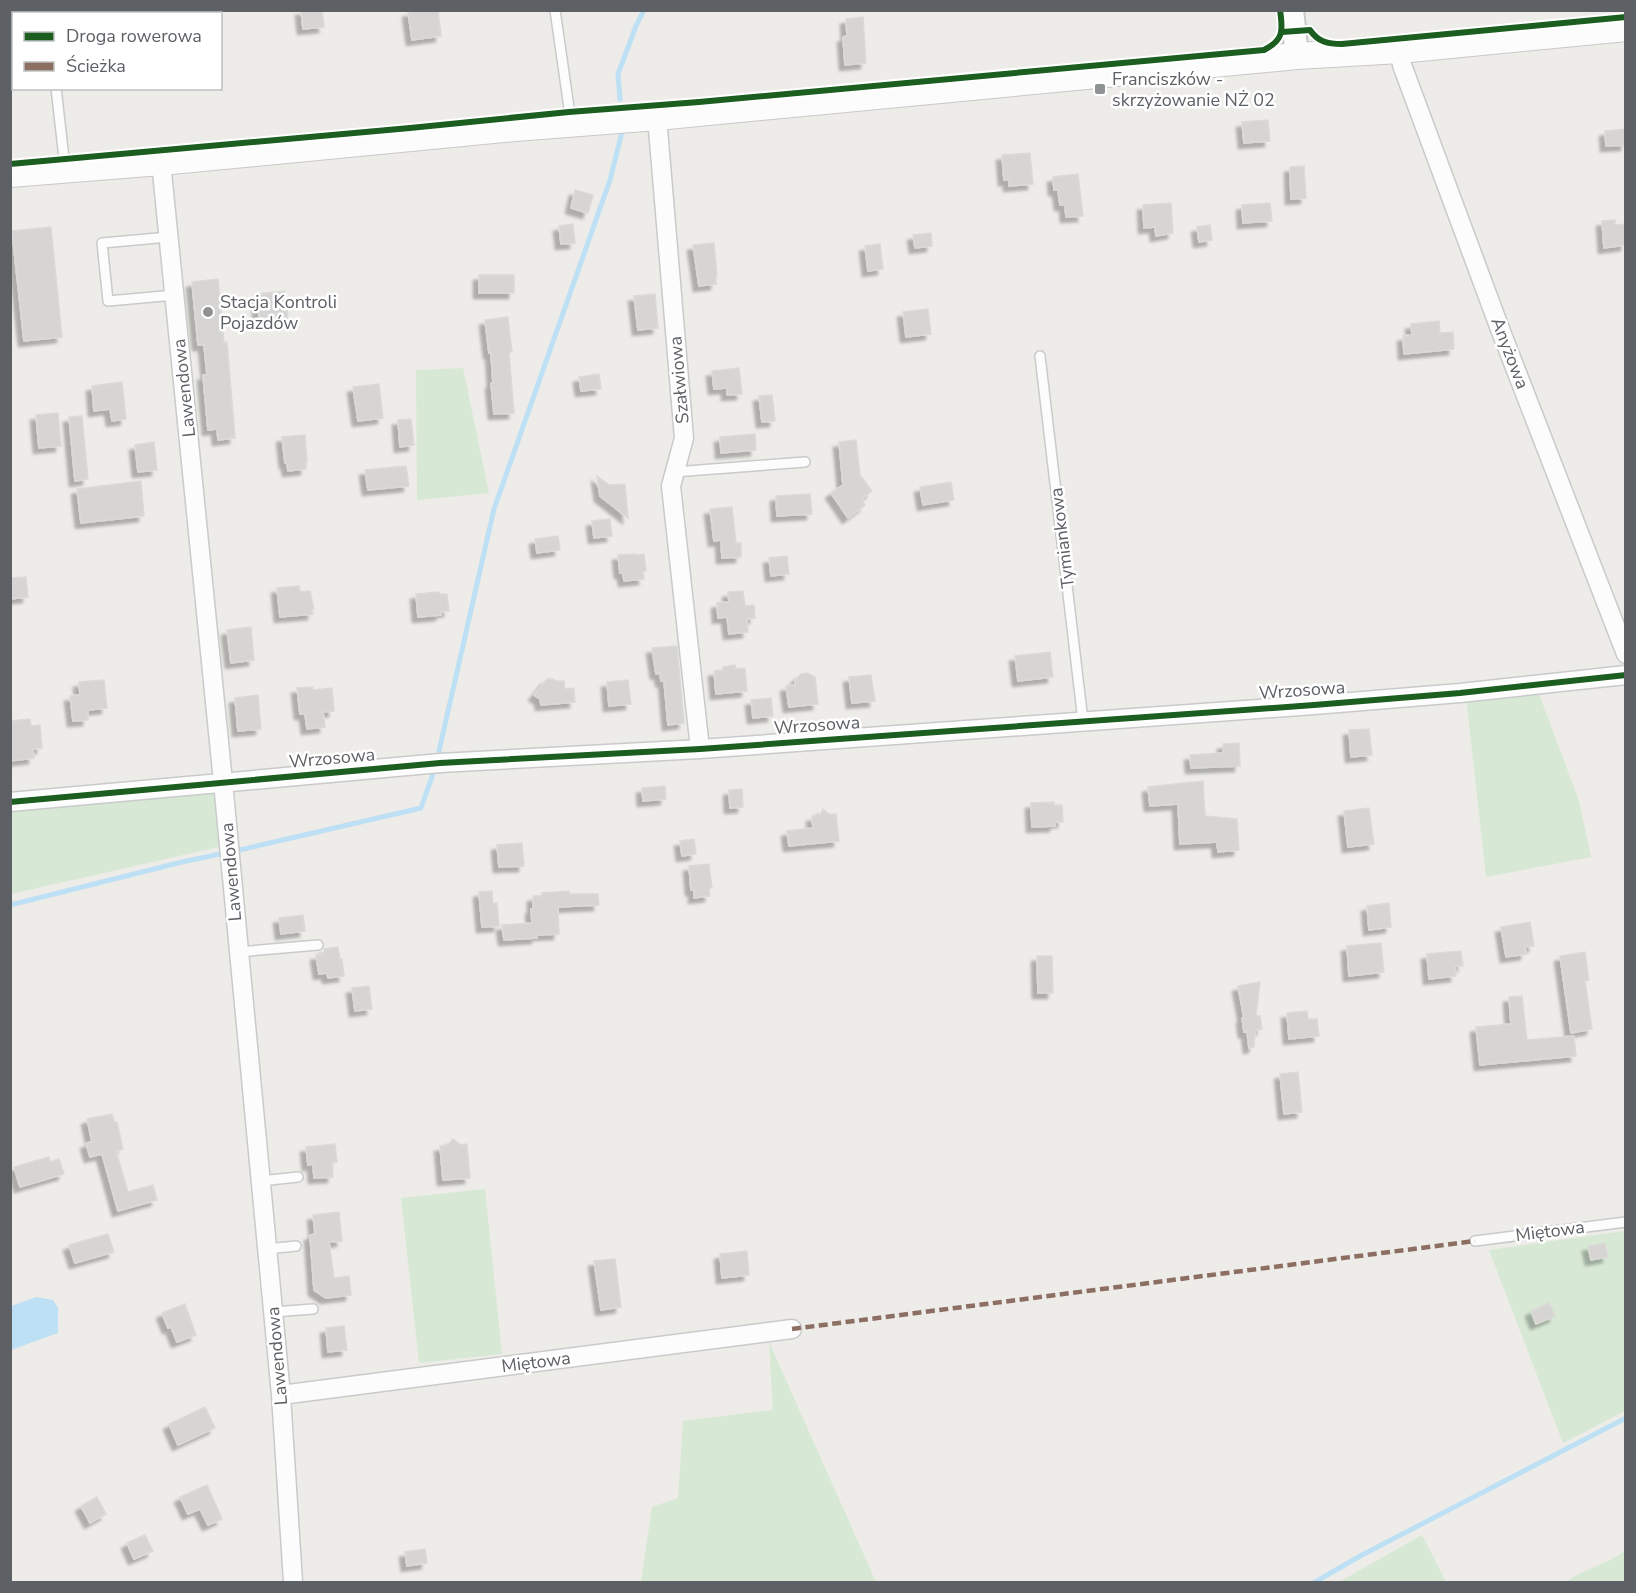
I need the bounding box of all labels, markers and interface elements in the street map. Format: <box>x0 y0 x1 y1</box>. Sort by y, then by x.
legend <box>12 12 222 90</box>
text: Droga rowerowa <box>66 24 202 48</box>
text: Ścieżka <box>66 54 126 78</box>
place label: Franciszków - skrzyżowanie NŻ 02 <box>1112 67 1275 112</box>
marker: Franciszków - skrzyżowanie NŻ 02 <box>1093 82 1107 96</box>
place label: Stacja Kontroli Pojazdów <box>220 290 337 335</box>
marker: Stacja Kontroli Pojazdów <box>201 305 215 319</box>
street label: Anyżowa <box>1485 314 1535 392</box>
street label: Szałwiowa <box>663 335 695 425</box>
street label: Lawendowa <box>167 338 201 438</box>
street label: Tymiankowa <box>1044 486 1080 590</box>
street label: Wrzosowa <box>1258 675 1346 705</box>
street label: Wrzosowa <box>773 710 861 740</box>
street label: Wrzosowa <box>288 742 376 774</box>
street label: Lawendowa <box>215 822 247 922</box>
street label: Miętowa <box>1514 1215 1586 1247</box>
street label: Lawendowa <box>261 1306 293 1406</box>
street label: Miętowa <box>500 1346 572 1378</box>

